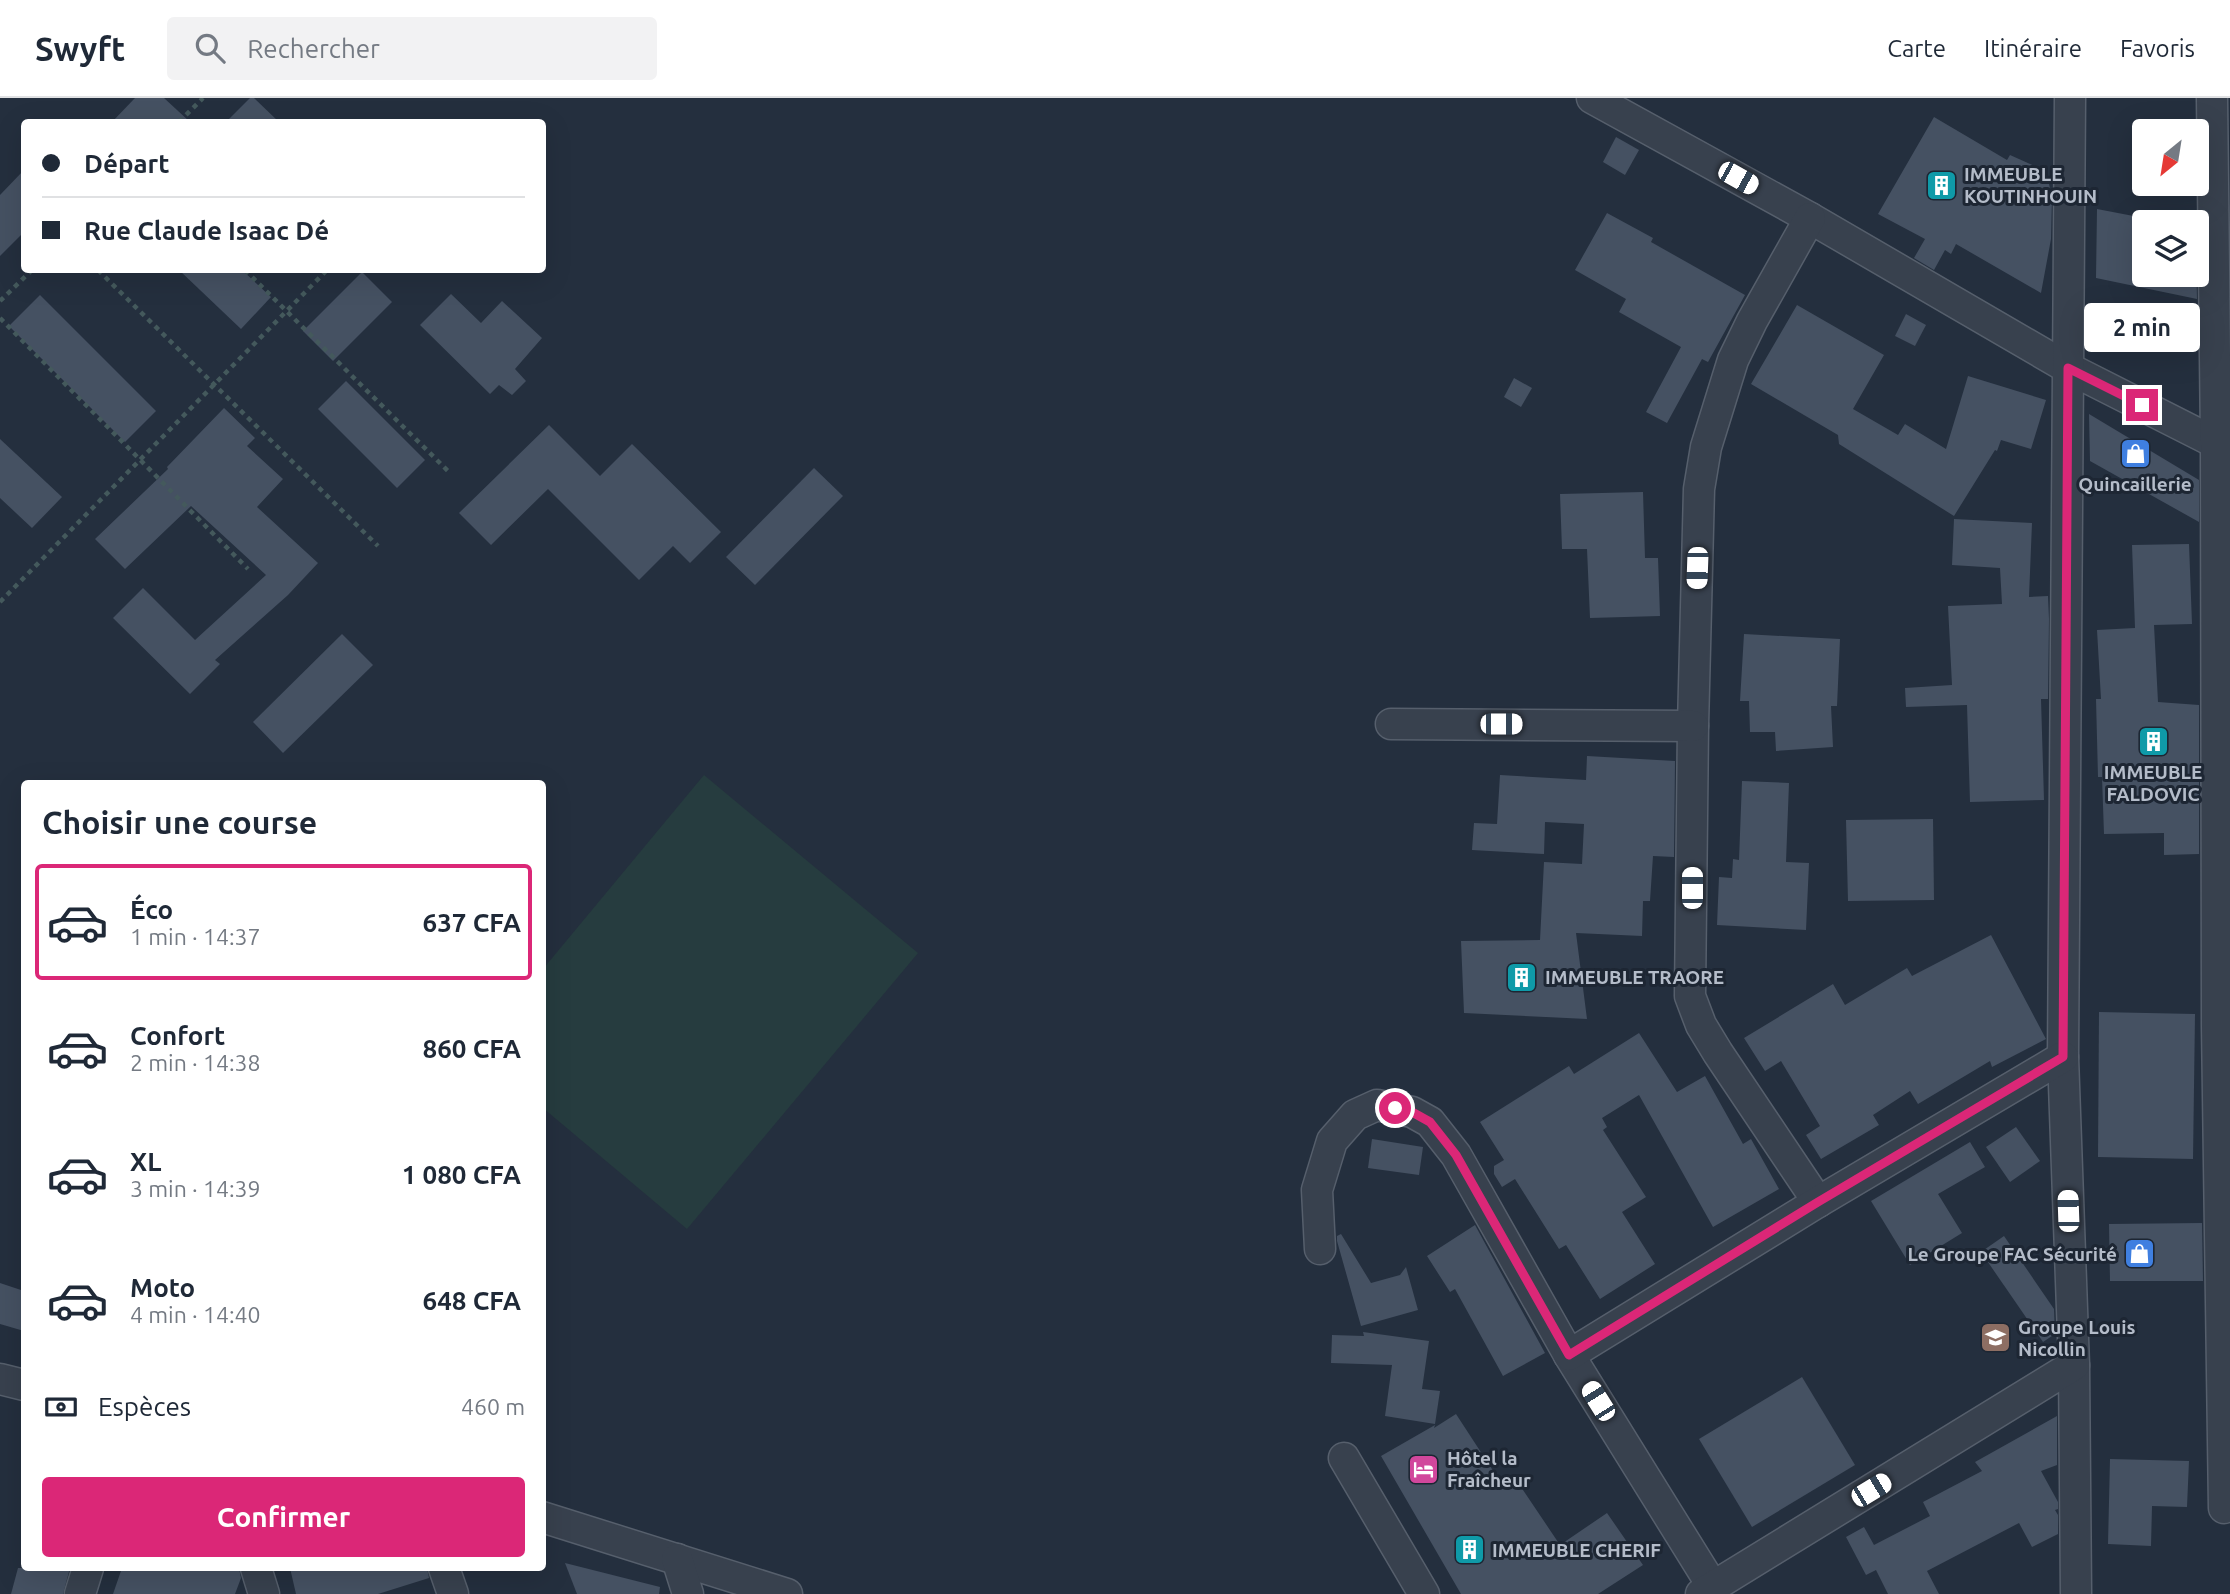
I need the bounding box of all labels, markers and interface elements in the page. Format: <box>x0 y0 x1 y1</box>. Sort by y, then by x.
search box <box>167 17 657 80</box>
icon: search <box>191 29 229 67</box>
text: Swyft <box>35 30 125 67</box>
text: Rechercher <box>247 34 380 63</box>
text: Carte <box>1887 35 1946 62</box>
text: Itinéraire <box>1984 35 2082 62</box>
text: Favoris <box>2120 35 2195 62</box>
north arrow <box>2132 119 2208 196</box>
map controls <box>2132 119 2209 287</box>
text: Départ <box>84 149 170 178</box>
car <box>1715 159 1762 197</box>
place label: IMMEUBLE KOUTINHOUIN <box>1964 163 2097 207</box>
building icon: IMMEUBLE KOUTINHOUIN <box>1924 168 1958 202</box>
button: layers <box>2132 210 2209 287</box>
text: Rue Claude Isaac Dé <box>84 216 329 245</box>
callout: 2 min <box>2084 303 2200 352</box>
text: 2 min <box>2113 315 2171 340</box>
route end <box>2126 389 2158 421</box>
shop icon: Quincaillerie <box>2118 436 2152 470</box>
place label: Quincaillerie <box>2078 473 2192 495</box>
car <box>1686 547 1709 589</box>
car <box>1481 714 1523 735</box>
building icon: IMMEUBLE FALDOVIC <box>2136 724 2170 758</box>
place label: IMMEUBLE FALDOVIC <box>2104 761 2202 805</box>
text: Choisir une course <box>42 804 317 840</box>
car <box>1682 867 1703 909</box>
icon: car <box>46 891 109 954</box>
text: Éco <box>130 895 173 924</box>
text: 637 CFA <box>423 908 521 937</box>
text: 1 min · 14:37 <box>130 924 261 949</box>
building icon: IMMEUBLE TRAORE <box>1505 960 1539 994</box>
place label: IMMEUBLE TRAORE <box>1545 966 1724 988</box>
icon: car <box>46 1017 109 1080</box>
text: Confort <box>130 1021 225 1050</box>
text: 860 CFA <box>423 1034 521 1063</box>
text: 2 min · 14:38 <box>130 1050 261 1075</box>
route start <box>1379 1092 1411 1124</box>
icon: car <box>46 1143 109 1206</box>
text: XL <box>130 1147 161 1176</box>
text: 1 080 CFA <box>402 1160 521 1189</box>
text: 3 min · 14:39 <box>130 1176 261 1201</box>
car <box>2057 1190 2080 1232</box>
shop icon: Le Groupe FAC Sécurité <box>2123 1237 2157 1271</box>
place label: Le Groupe FAC Sécurité <box>1907 1243 2117 1265</box>
icon: car <box>46 1269 109 1332</box>
text: Moto <box>130 1273 195 1302</box>
text: 648 CFA <box>423 1286 521 1315</box>
text: 4 min · 14:40 <box>130 1302 261 1327</box>
place label: Groupe Louis Nicollin <box>2018 1316 2135 1360</box>
school or university icon: Groupe Louis Nicollin <box>1978 1321 2012 1355</box>
car <box>1578 1378 1619 1424</box>
icon: cash <box>42 1388 80 1426</box>
text: Espèces <box>98 1392 191 1421</box>
text: 460 m <box>461 1394 525 1419</box>
place label: Hôtel la Fraîcheur <box>1447 1447 1531 1491</box>
hotel icon: Hôtel la Fraîcheur <box>1407 1452 1441 1486</box>
car <box>1848 1470 1895 1510</box>
button: Confirmer <box>42 1477 525 1557</box>
building icon: IMMEUBLE CHERIF <box>1452 1533 1486 1567</box>
place label: IMMEUBLE CHERIF <box>1492 1539 1661 1561</box>

